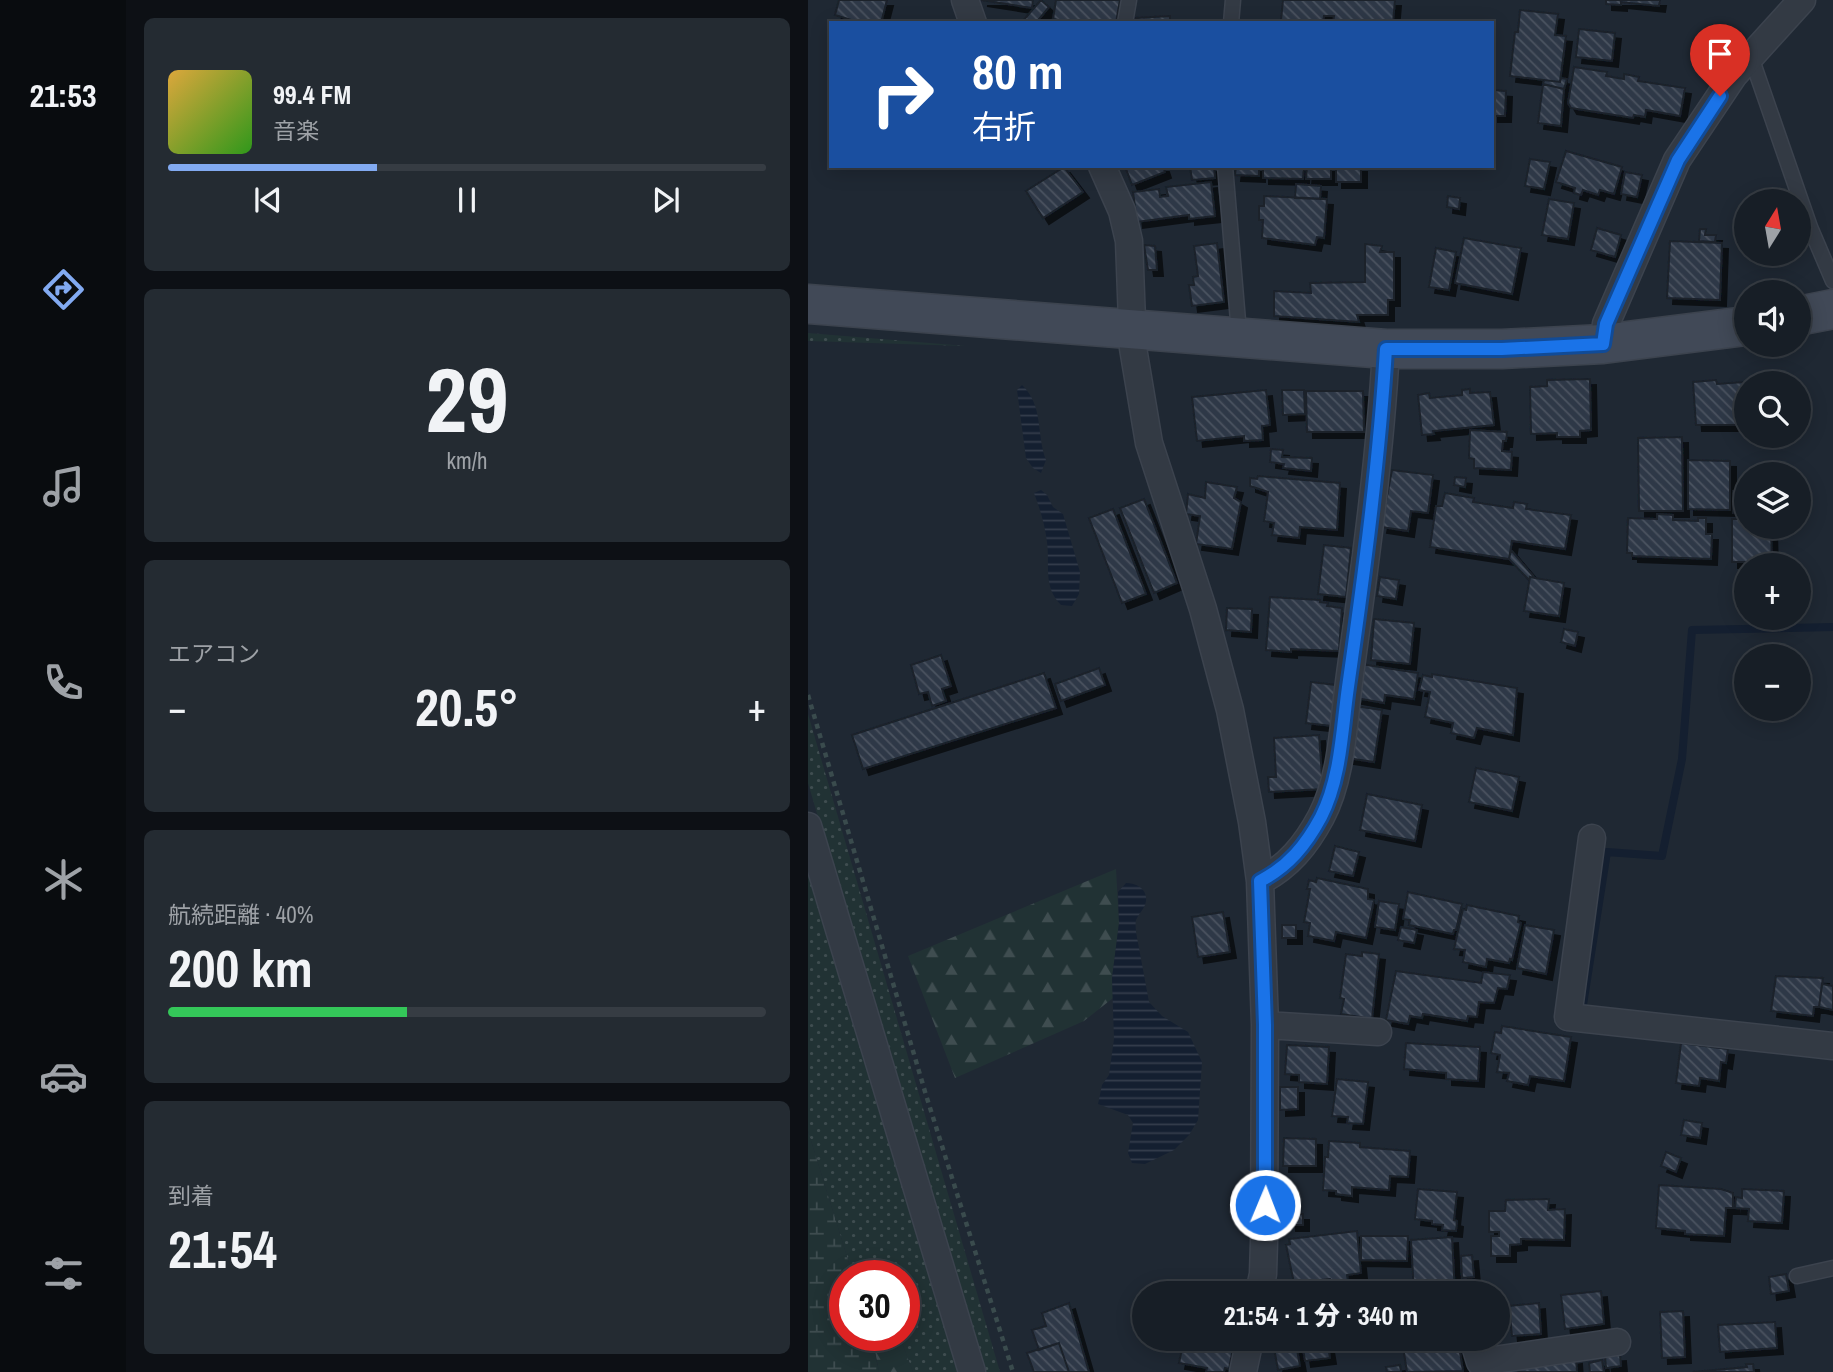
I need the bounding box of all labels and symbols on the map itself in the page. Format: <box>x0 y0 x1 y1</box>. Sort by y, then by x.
pin <box>1690 24 1750 96</box>
north arrow <box>1734 189 1811 266</box>
position arrow <box>1228 1168 1302 1242</box>
speed limit sign: 30 <box>829 1260 920 1351</box>

